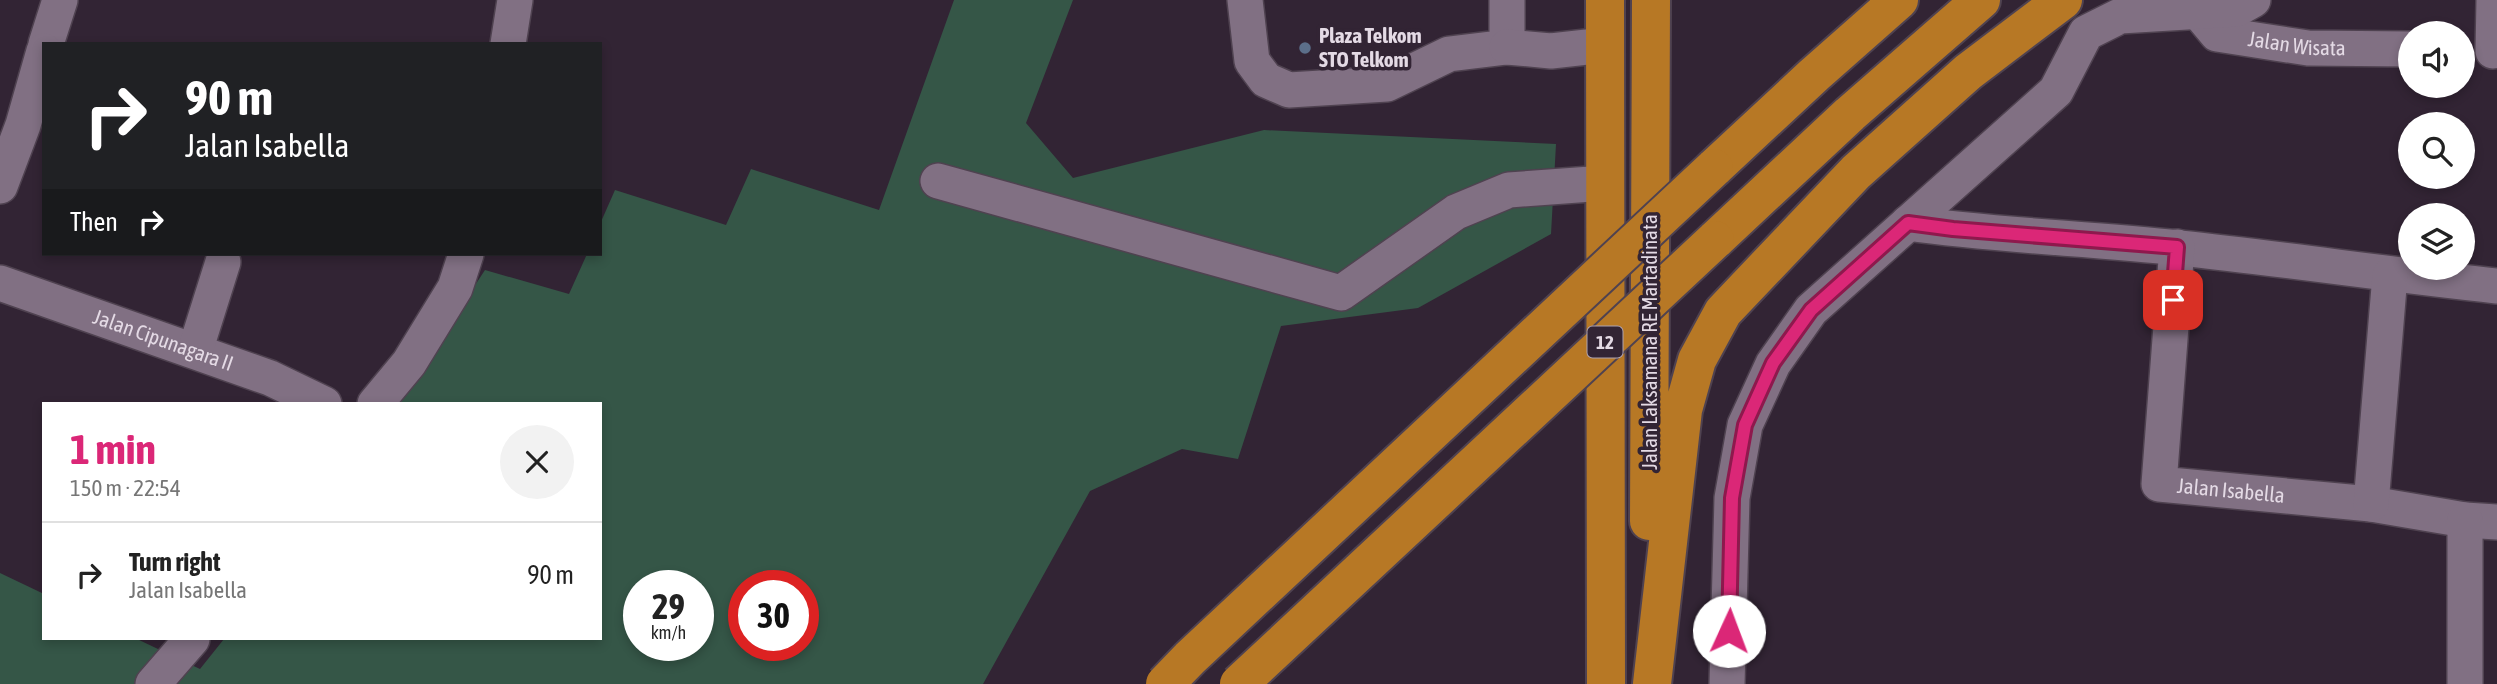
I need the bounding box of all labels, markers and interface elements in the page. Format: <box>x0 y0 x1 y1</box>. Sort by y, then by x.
map controls <box>2398 21 2475 280</box>
button: sound <box>2398 21 2475 98</box>
place label: Plaza Telkom STO Telkom <box>1319 23 1422 71</box>
street label: Jalan Wisata <box>2247 26 2346 59</box>
marker: Plaza Telkom STO Telkom <box>1297 40 1313 56</box>
text: 90 m <box>185 69 273 125</box>
icon: right <box>70 70 161 161</box>
button: search <box>2398 112 2475 189</box>
text: Jalan Isabella <box>185 127 349 164</box>
icon: right <box>132 203 170 241</box>
button: layers <box>2398 203 2475 280</box>
text: Then <box>70 207 118 237</box>
street label: Jalan Laksamana RE Martadinata <box>1637 214 1661 470</box>
pin <box>2143 270 2203 330</box>
icon: arrive <box>2154 281 2192 319</box>
street label: Jalan Cipunagara II <box>90 304 237 375</box>
road number: 12 <box>1588 326 1622 358</box>
text: 1 min <box>70 425 156 473</box>
button: close <box>500 425 574 499</box>
street label: Jalan Isabella <box>2176 473 2286 507</box>
text: 150 m · 22:54 <box>70 475 181 501</box>
text: Turn right <box>129 547 220 577</box>
icon: right <box>70 556 108 594</box>
text: 90 m <box>527 560 574 590</box>
speed limit sign: 30 <box>728 570 819 661</box>
text: Jalan Isabella <box>129 577 247 603</box>
text: 29 <box>652 586 685 626</box>
position arrow <box>1692 594 1766 668</box>
text: km/h <box>651 622 686 643</box>

